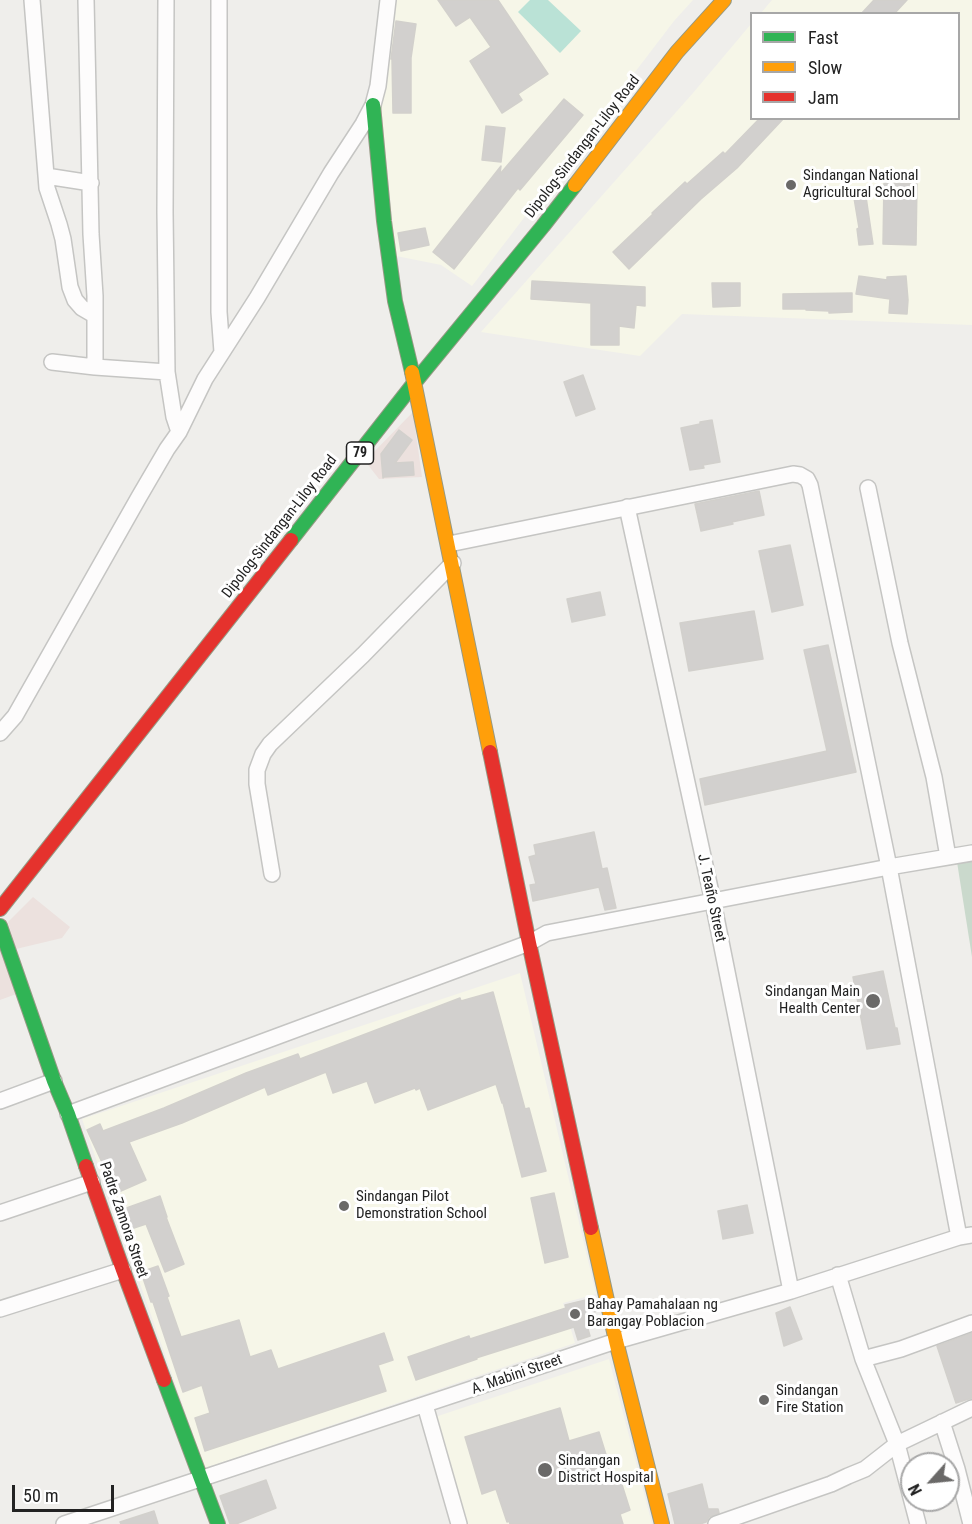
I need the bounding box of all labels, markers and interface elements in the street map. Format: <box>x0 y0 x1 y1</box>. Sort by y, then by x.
legend <box>750 12 960 120</box>
text: Fast <box>808 27 839 48</box>
text: Slow <box>808 57 842 78</box>
street label: Dipolog-Sindangan-Liloy Road <box>522 72 644 222</box>
text: Jam <box>808 87 839 108</box>
place label: Sindangan National Agricultural School <box>803 167 918 202</box>
marker: Sindangan National Agricultural School <box>784 178 798 192</box>
road number: 79 <box>346 442 374 464</box>
street label: Dipolog-Sindangan-Liloy Road <box>219 452 341 602</box>
street label: J. Teaño Street <box>693 852 729 944</box>
place label: Sindangan Main Health Center <box>765 983 860 1018</box>
marker: Sindangan Main Health Center <box>864 992 882 1010</box>
street label: Padre Zamora Street <box>95 1160 151 1280</box>
place label: Sindangan Pilot Demonstration School <box>356 1188 487 1223</box>
marker: Sindangan Pilot Demonstration School <box>337 1199 351 1213</box>
place label: Bahay Pamahalaan ng Barangay Poblacion <box>587 1296 718 1331</box>
marker: Bahay Pamahalaan ng Barangay Poblacion <box>568 1307 582 1321</box>
street label: A. Mabini Street <box>469 1351 565 1399</box>
place label: Sindangan Fire Station <box>776 1382 844 1417</box>
marker: Sindangan Fire Station <box>757 1393 771 1407</box>
place label: Sindangan District Hospital <box>558 1452 654 1487</box>
north arrow <box>900 1452 960 1512</box>
marker: Sindangan District Hospital <box>536 1461 554 1479</box>
scale bar <box>15 1473 117 1511</box>
text: N <box>905 1481 926 1498</box>
text: 50 m <box>23 1485 58 1506</box>

